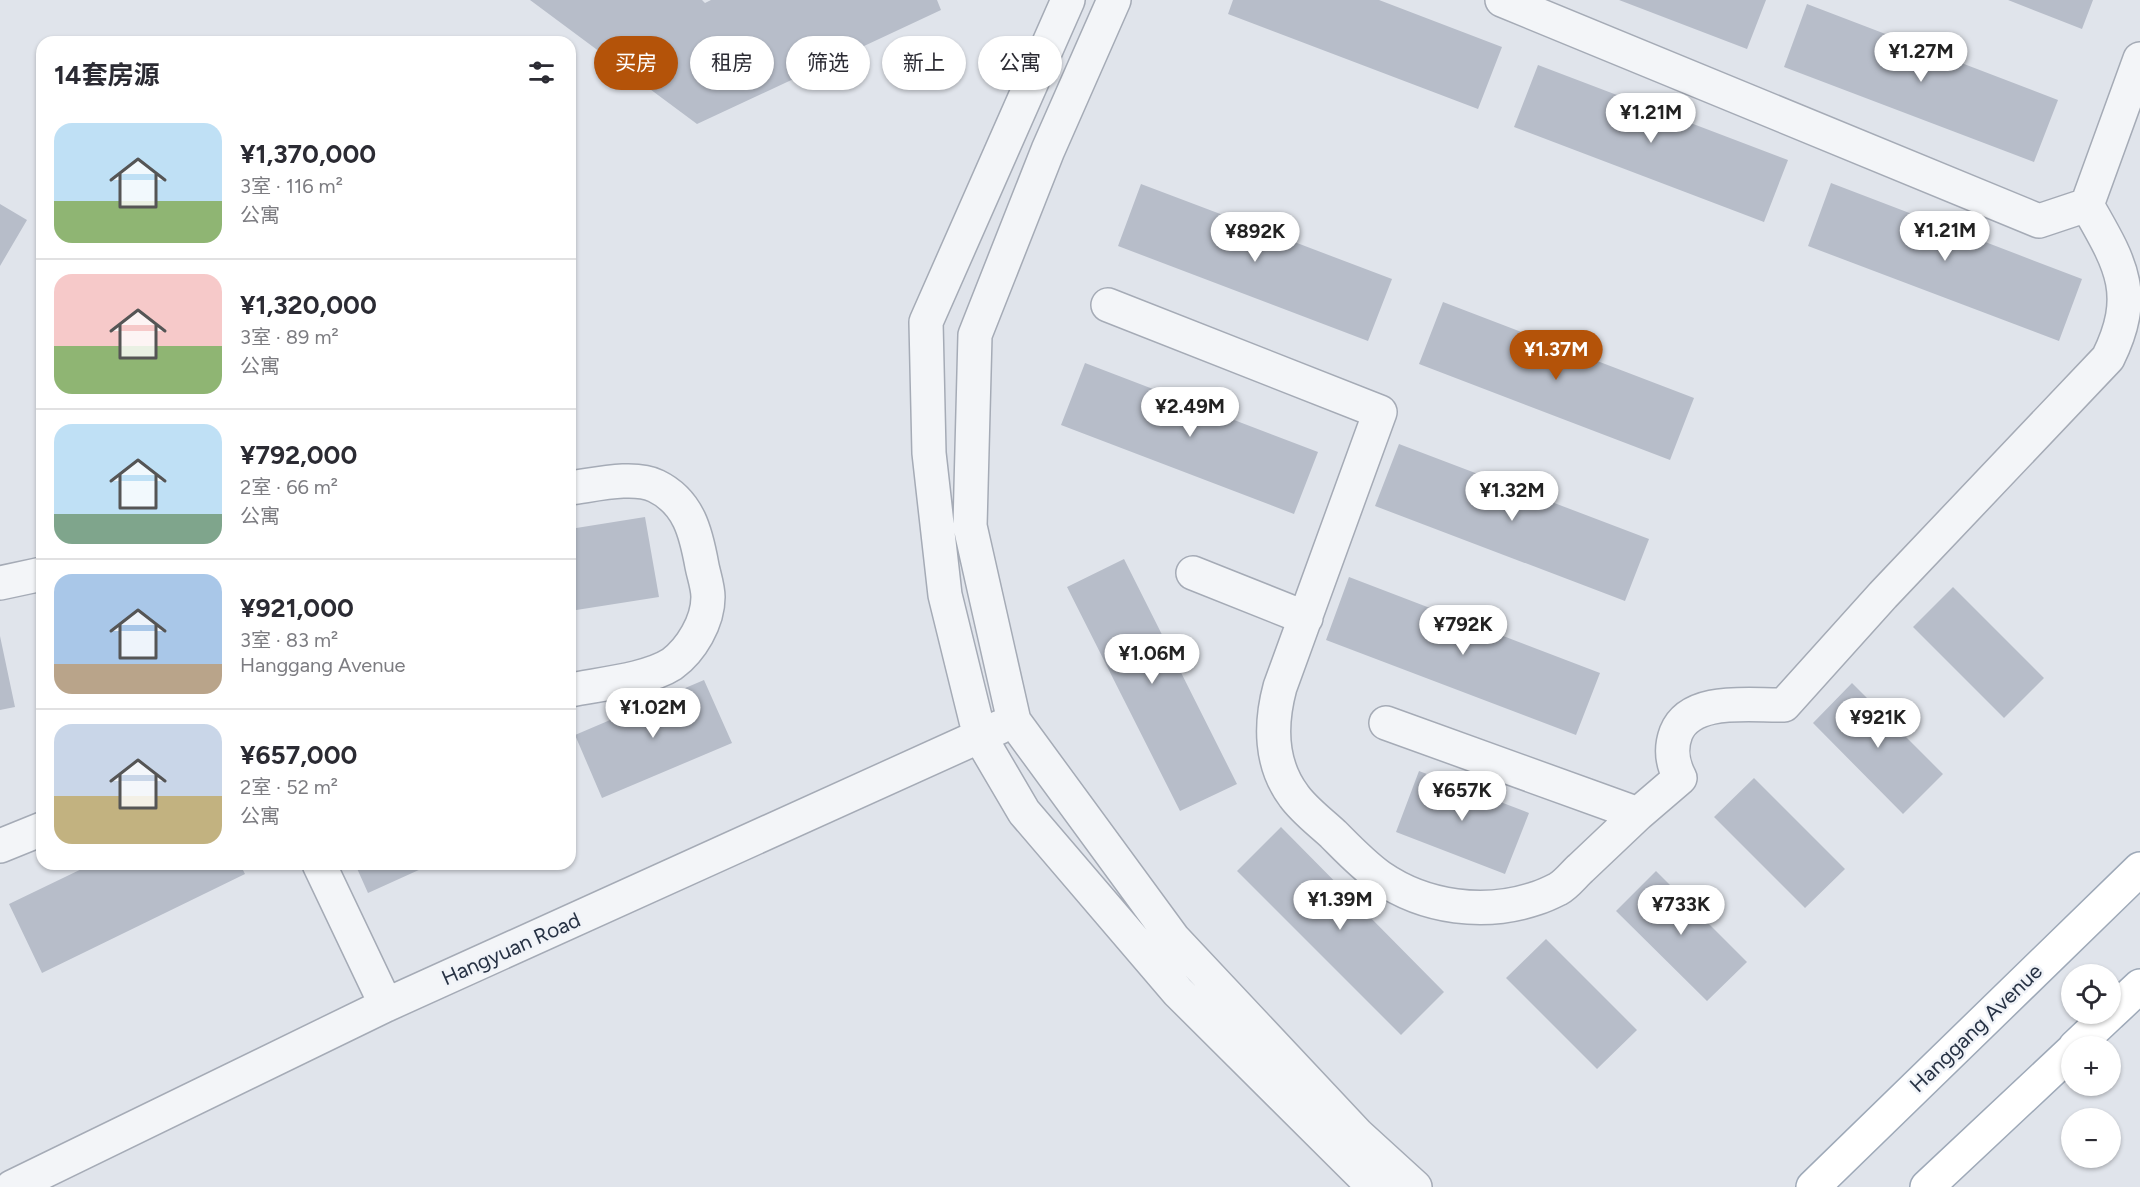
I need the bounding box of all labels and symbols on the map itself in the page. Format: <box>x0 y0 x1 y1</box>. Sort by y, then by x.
pin: ¥1.27M <box>1872 32 1970 83</box>
pin: ¥1.21M <box>1602 93 1700 144</box>
pin: ¥1.21M <box>1896 211 1994 262</box>
pin: ¥892K <box>1213 212 1297 263</box>
pin: ¥1.37M <box>1507 330 1605 381</box>
pin: ¥2.49M <box>1141 387 1239 438</box>
pin: ¥1.32M <box>1463 471 1561 522</box>
pin: ¥792K <box>1421 605 1505 656</box>
pin: ¥1.06M <box>1103 634 1201 685</box>
pin: ¥1.02M <box>604 688 702 739</box>
pin: ¥921K <box>1836 698 1920 749</box>
pin: ¥657K <box>1420 771 1504 822</box>
pin: ¥1.39M <box>1291 880 1389 931</box>
pin: ¥733K <box>1639 885 1723 936</box>
street label: Hangyuan Road <box>438 907 584 990</box>
street label: Hanggang Avenue <box>1904 958 2047 1097</box>

